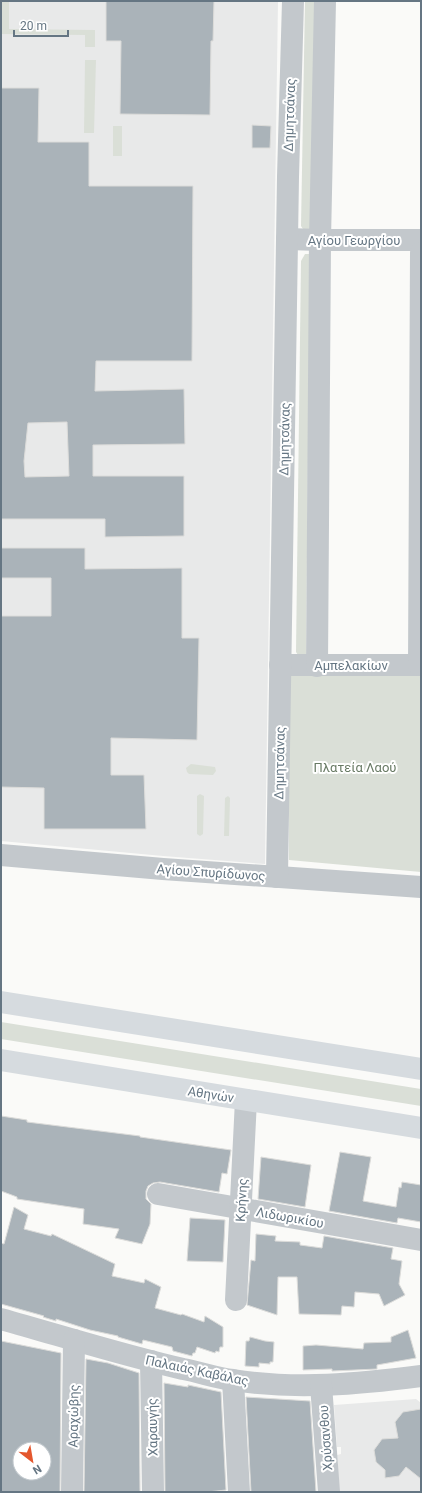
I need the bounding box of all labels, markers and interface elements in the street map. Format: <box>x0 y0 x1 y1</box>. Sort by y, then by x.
scale bar <box>14 12 68 38</box>
text: 20 m <box>20 19 47 33</box>
street label: Δημητσάνας <box>281 78 298 152</box>
street label: Αγίου Γεωργίου <box>308 233 400 248</box>
street label: Δημητσάνας <box>276 402 293 476</box>
street label: Αμπελακίων <box>314 658 388 673</box>
street label: Δημητσάνας <box>271 726 288 800</box>
park label: Πλατεία Λαού <box>314 760 396 775</box>
street label: Αγίου Σπυρίδωνος <box>156 861 266 884</box>
street label: Αθηνών <box>187 1083 236 1106</box>
street label: Κρήνης <box>233 1178 250 1222</box>
street label: Λιδωρικίου <box>255 1204 325 1231</box>
street label: Παλαιάς Καβάλας <box>144 1352 250 1389</box>
street label: Αραχώβης <box>65 1384 82 1448</box>
street label: Χαραυγής <box>144 1398 161 1456</box>
street label: Χρύσανθου <box>316 1405 335 1471</box>
north arrow <box>12 1441 52 1481</box>
text: N <box>30 1462 44 1477</box>

